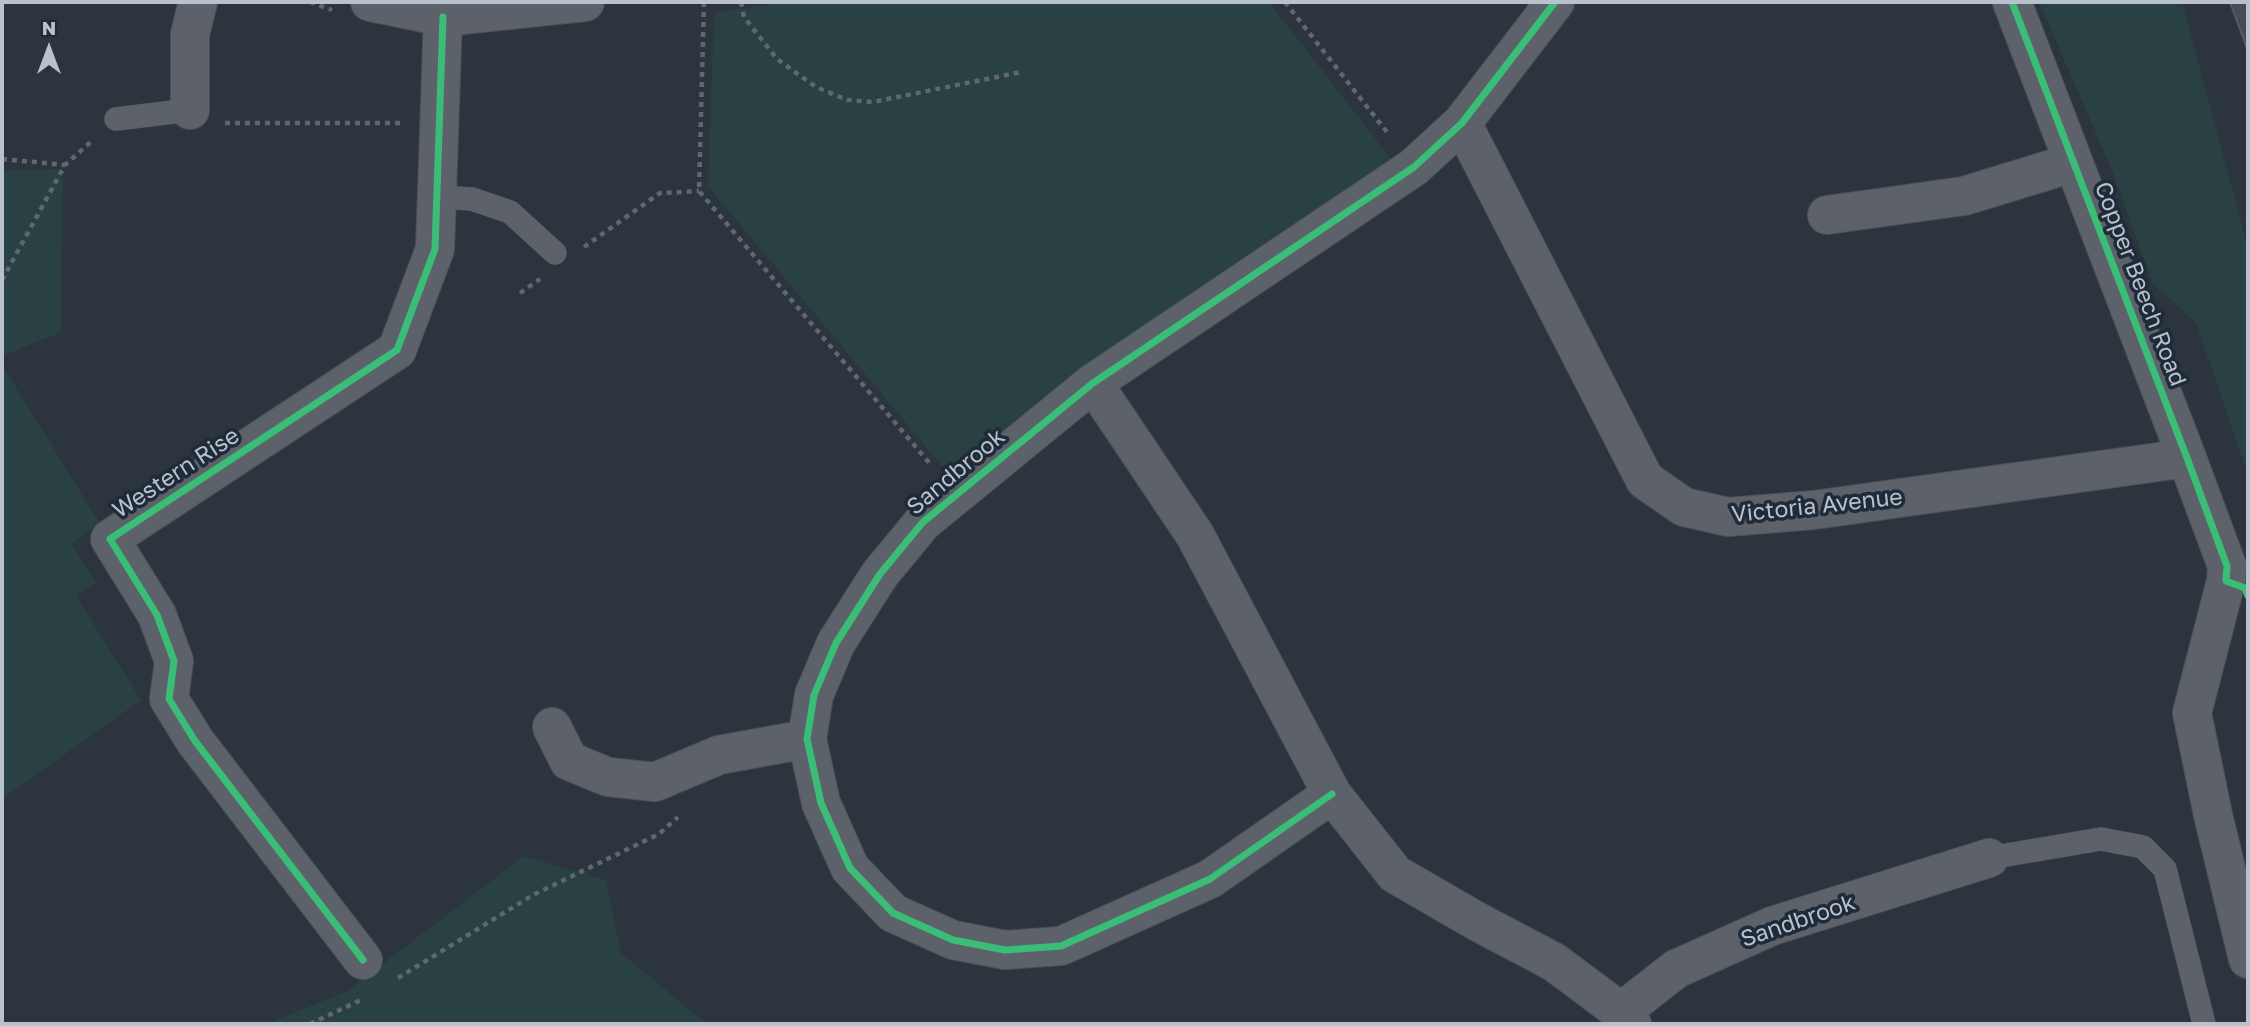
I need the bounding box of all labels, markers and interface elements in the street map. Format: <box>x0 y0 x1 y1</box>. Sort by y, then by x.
north arrow <box>14 14 84 84</box>
text: N <box>42 16 56 39</box>
street label: Copper Beech Road <box>2088 178 2192 390</box>
street label: Western Rise <box>108 422 244 524</box>
street label: Sandbrook <box>901 423 1011 521</box>
street label: Victoria Avenue <box>1730 483 1904 529</box>
street label: Sandbrook <box>1737 889 1859 953</box>

